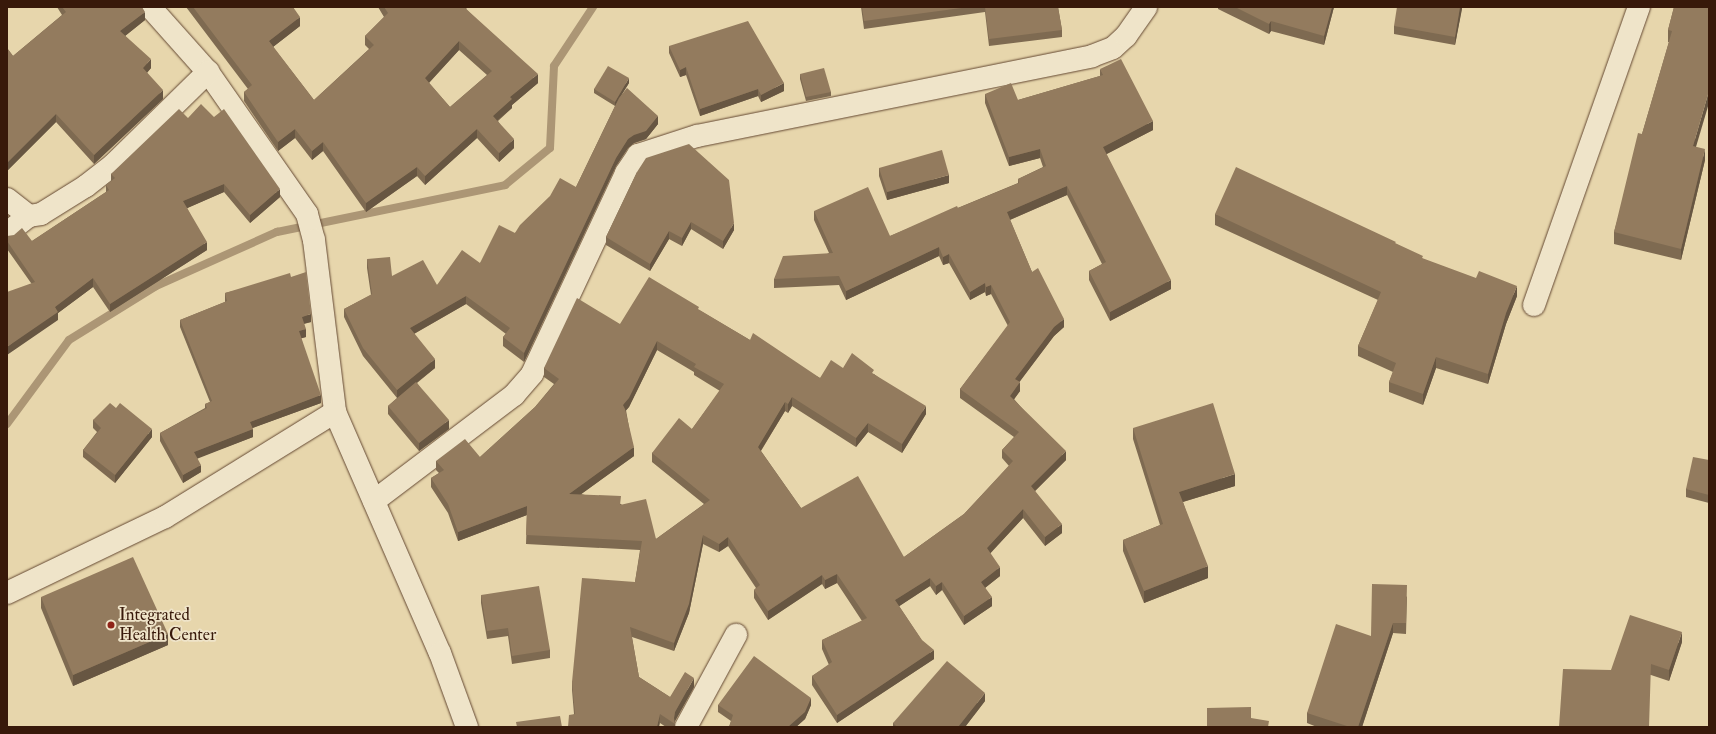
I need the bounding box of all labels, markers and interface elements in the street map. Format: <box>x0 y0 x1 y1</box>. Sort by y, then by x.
place label: Integrated Health Center <box>119 605 216 645</box>
marker: Integrated Health Center <box>106 620 116 630</box>

